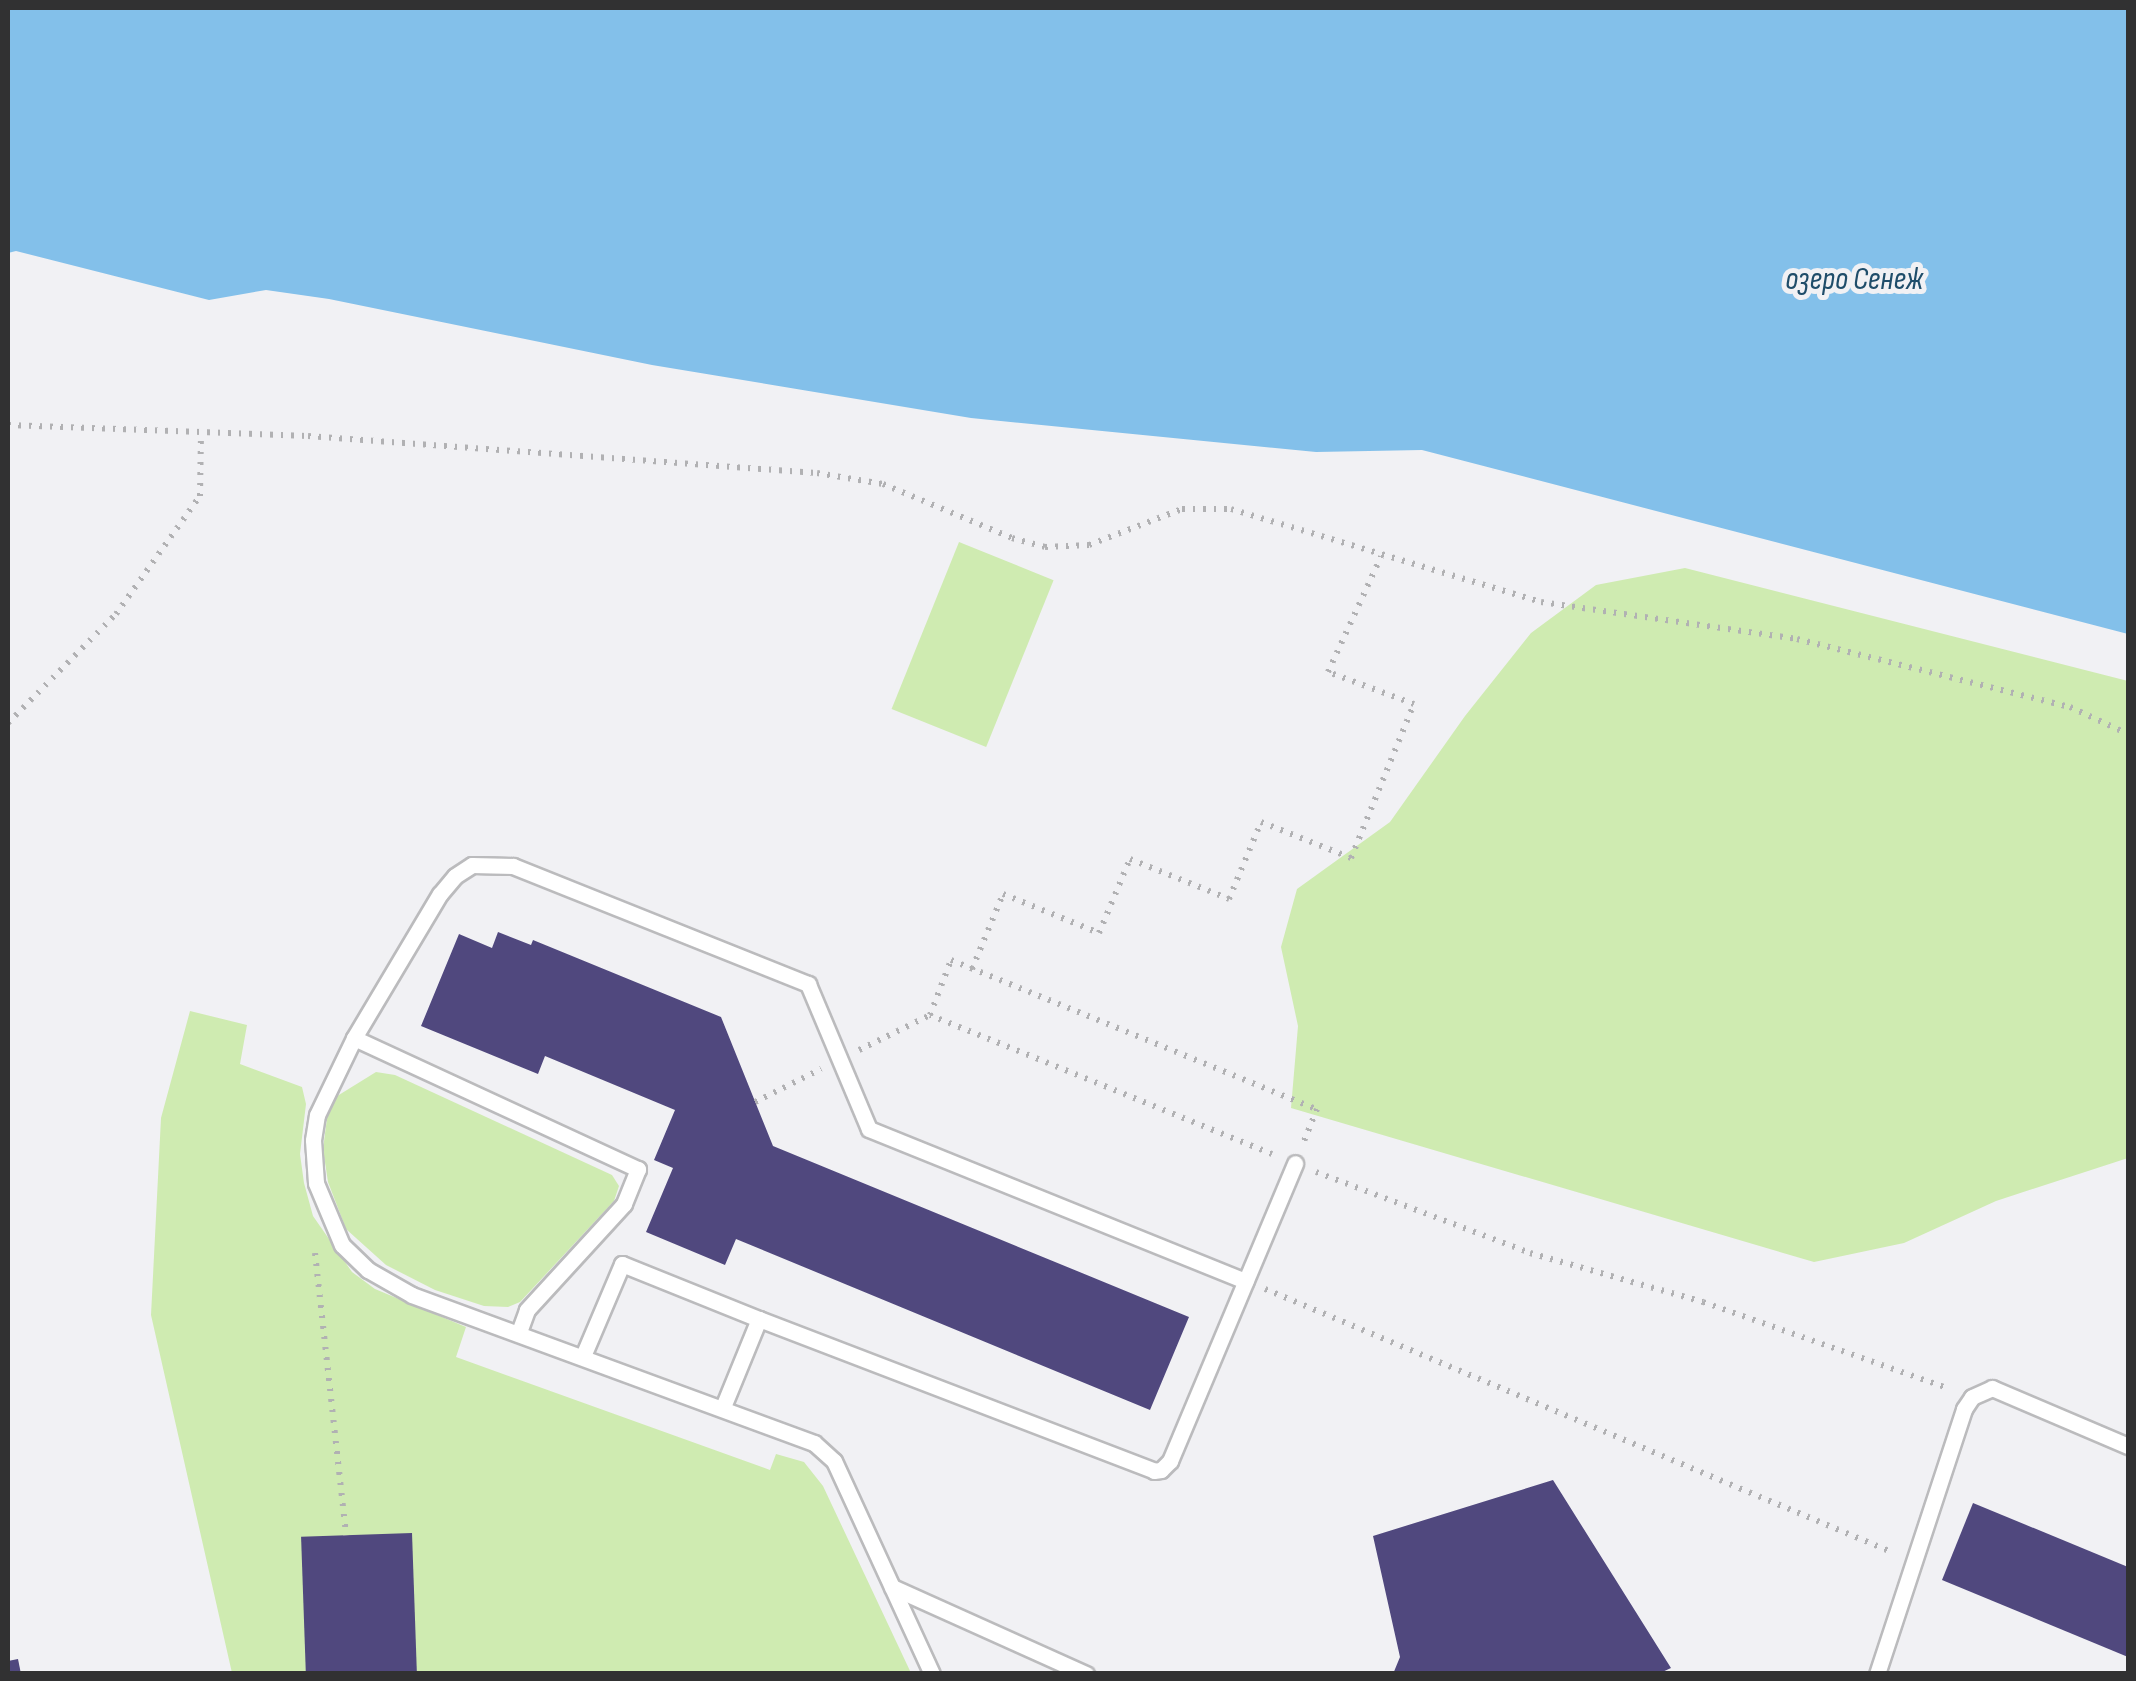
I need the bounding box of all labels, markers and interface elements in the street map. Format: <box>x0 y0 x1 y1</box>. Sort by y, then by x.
water label: озеро Сенеж <box>1785 261 1923 299</box>

